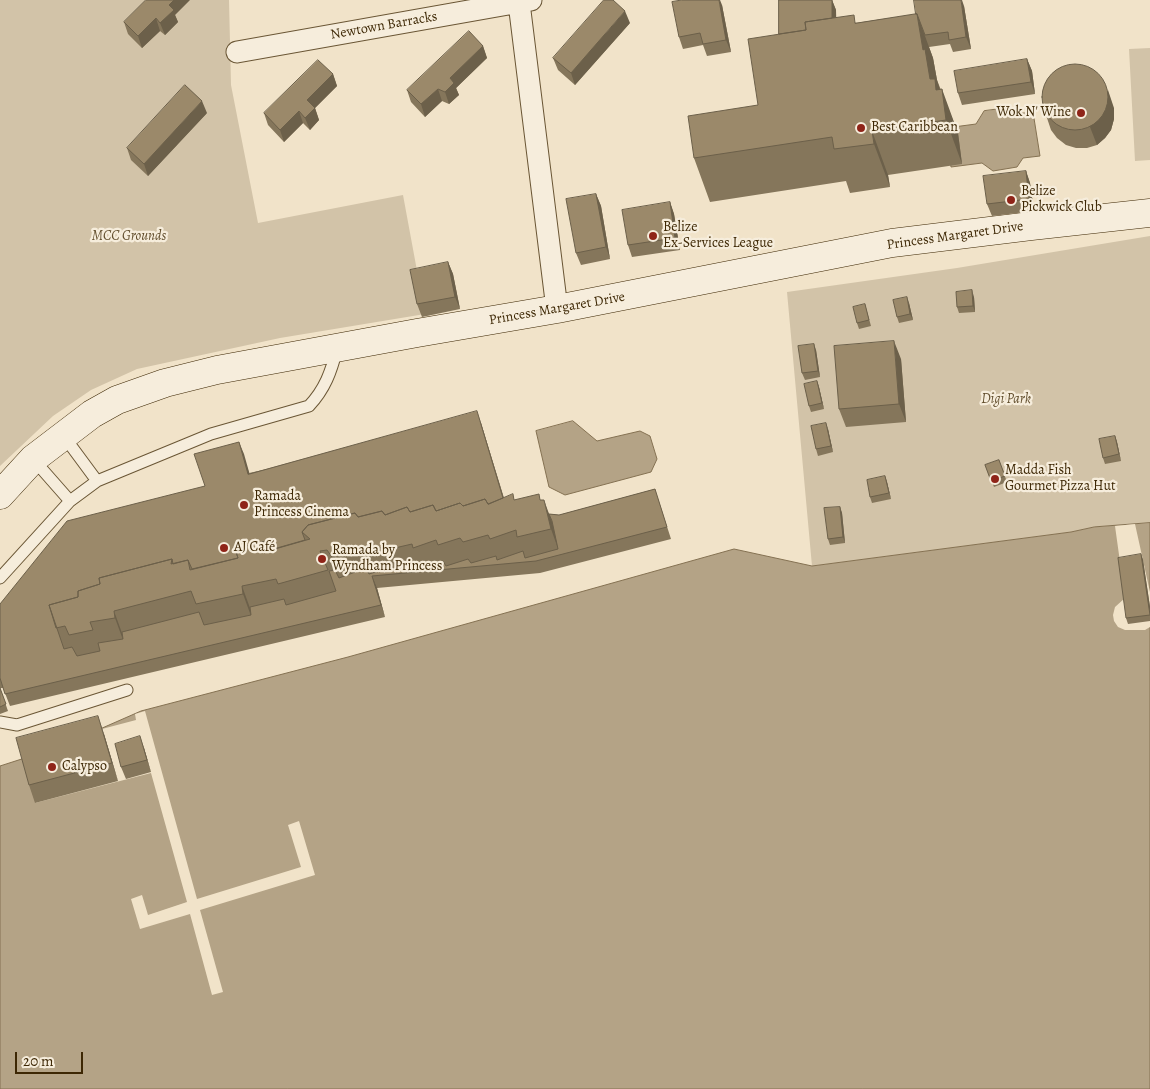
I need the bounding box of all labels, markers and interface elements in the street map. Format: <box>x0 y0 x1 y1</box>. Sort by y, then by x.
street label: Newtown Barracks <box>329 8 439 44</box>
place label: Wok N' Wine <box>997 105 1071 121</box>
marker: Wok N' Wine <box>1075 107 1087 119</box>
place label: Best Caribbean <box>871 120 958 136</box>
marker: Best Caribbean <box>855 122 867 134</box>
place label: Belize Pickwick Club <box>1021 184 1102 216</box>
marker: Belize Pickwick Club <box>1005 194 1017 206</box>
street label: Princess Margaret Drive <box>886 218 1024 254</box>
place label: Belize Ex-Services League <box>663 220 773 252</box>
park label: MCC Grounds <box>92 229 166 245</box>
marker: Belize Ex-Services League <box>647 230 659 242</box>
street label: Princess Margaret Drive <box>488 289 626 329</box>
park label: Digi Park <box>981 392 1031 408</box>
place label: Madda Fish Gourmet Pizza Hut <box>1005 463 1116 496</box>
marker: Madda Fish Gourmet Pizza Hut <box>989 473 1001 485</box>
place label: Ramada Princess Cinema <box>254 489 349 522</box>
marker: Ramada Princess Cinema <box>238 499 250 511</box>
place label: AJ Café <box>234 540 275 556</box>
marker: AJ Café <box>218 542 230 554</box>
place label: Ramada by Wyndham Princess <box>332 543 442 576</box>
marker: Ramada by Wyndham Princess <box>316 553 328 565</box>
place label: Calypso <box>62 759 107 775</box>
marker: Calypso <box>46 761 58 773</box>
scale bar <box>18 1042 85 1074</box>
text: 20 m <box>23 1051 54 1071</box>

